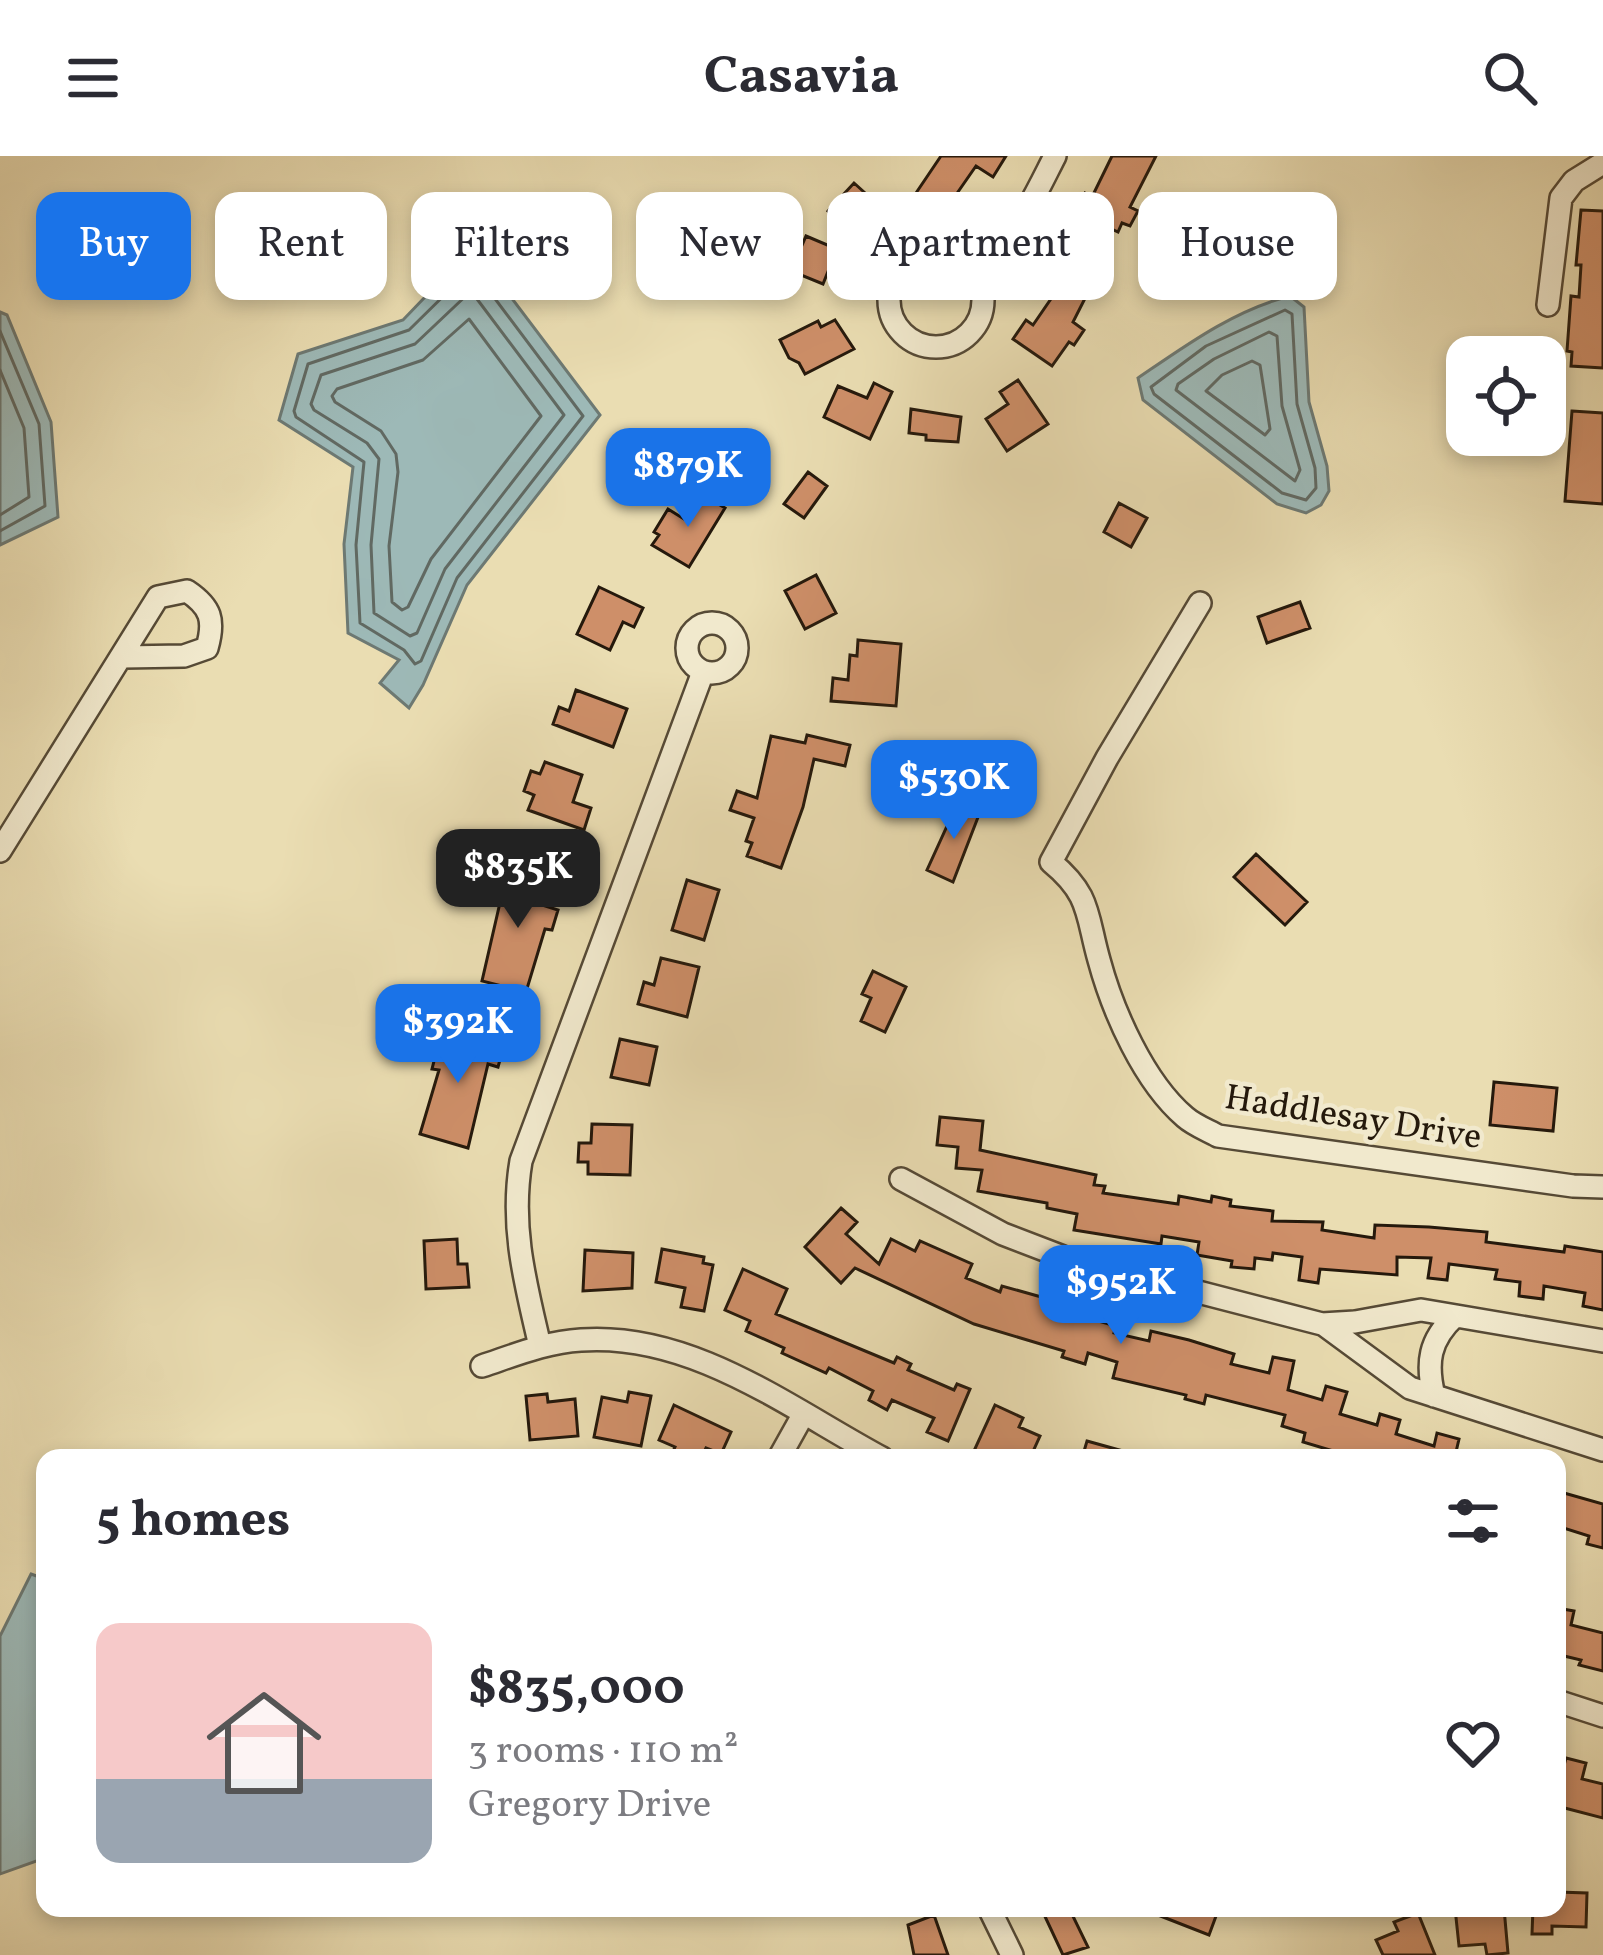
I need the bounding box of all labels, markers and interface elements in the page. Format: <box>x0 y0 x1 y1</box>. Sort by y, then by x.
text: Casavia <box>704 41 899 116</box>
icon: menu <box>60 45 126 111</box>
icon: search <box>1477 45 1543 111</box>
chip: Buy <box>36 192 191 300</box>
chip: Rent <box>215 192 387 300</box>
chip: Filters <box>411 192 612 300</box>
chip: New <box>636 192 803 300</box>
chip: Apartment <box>827 192 1114 300</box>
chip: House <box>1138 192 1337 300</box>
map controls <box>1446 336 1566 456</box>
button: locate <box>1446 336 1566 456</box>
pin: $879K <box>604 428 772 530</box>
text: $879K <box>633 440 743 494</box>
pin: $530K <box>870 740 1038 842</box>
text: $530K <box>898 752 1010 806</box>
pin: $835K <box>434 829 602 931</box>
text: $835K <box>463 841 573 895</box>
pin: $392K <box>374 984 542 1086</box>
text: $392K <box>402 996 514 1050</box>
street label: Haddlesay Drive <box>1221 1074 1485 1164</box>
pin: $952K <box>1037 1245 1205 1347</box>
text: $952K <box>1066 1257 1176 1311</box>
text: 5 homes <box>96 1486 290 1557</box>
icon: filters <box>1440 1488 1506 1554</box>
text: $835,000 <box>468 1654 685 1725</box>
icon: home <box>192 1671 336 1815</box>
icon: heart <box>1440 1710 1506 1776</box>
text: 3 rooms · 110 m² <box>468 1725 739 1779</box>
text: Gregory Drive <box>468 1779 711 1833</box>

